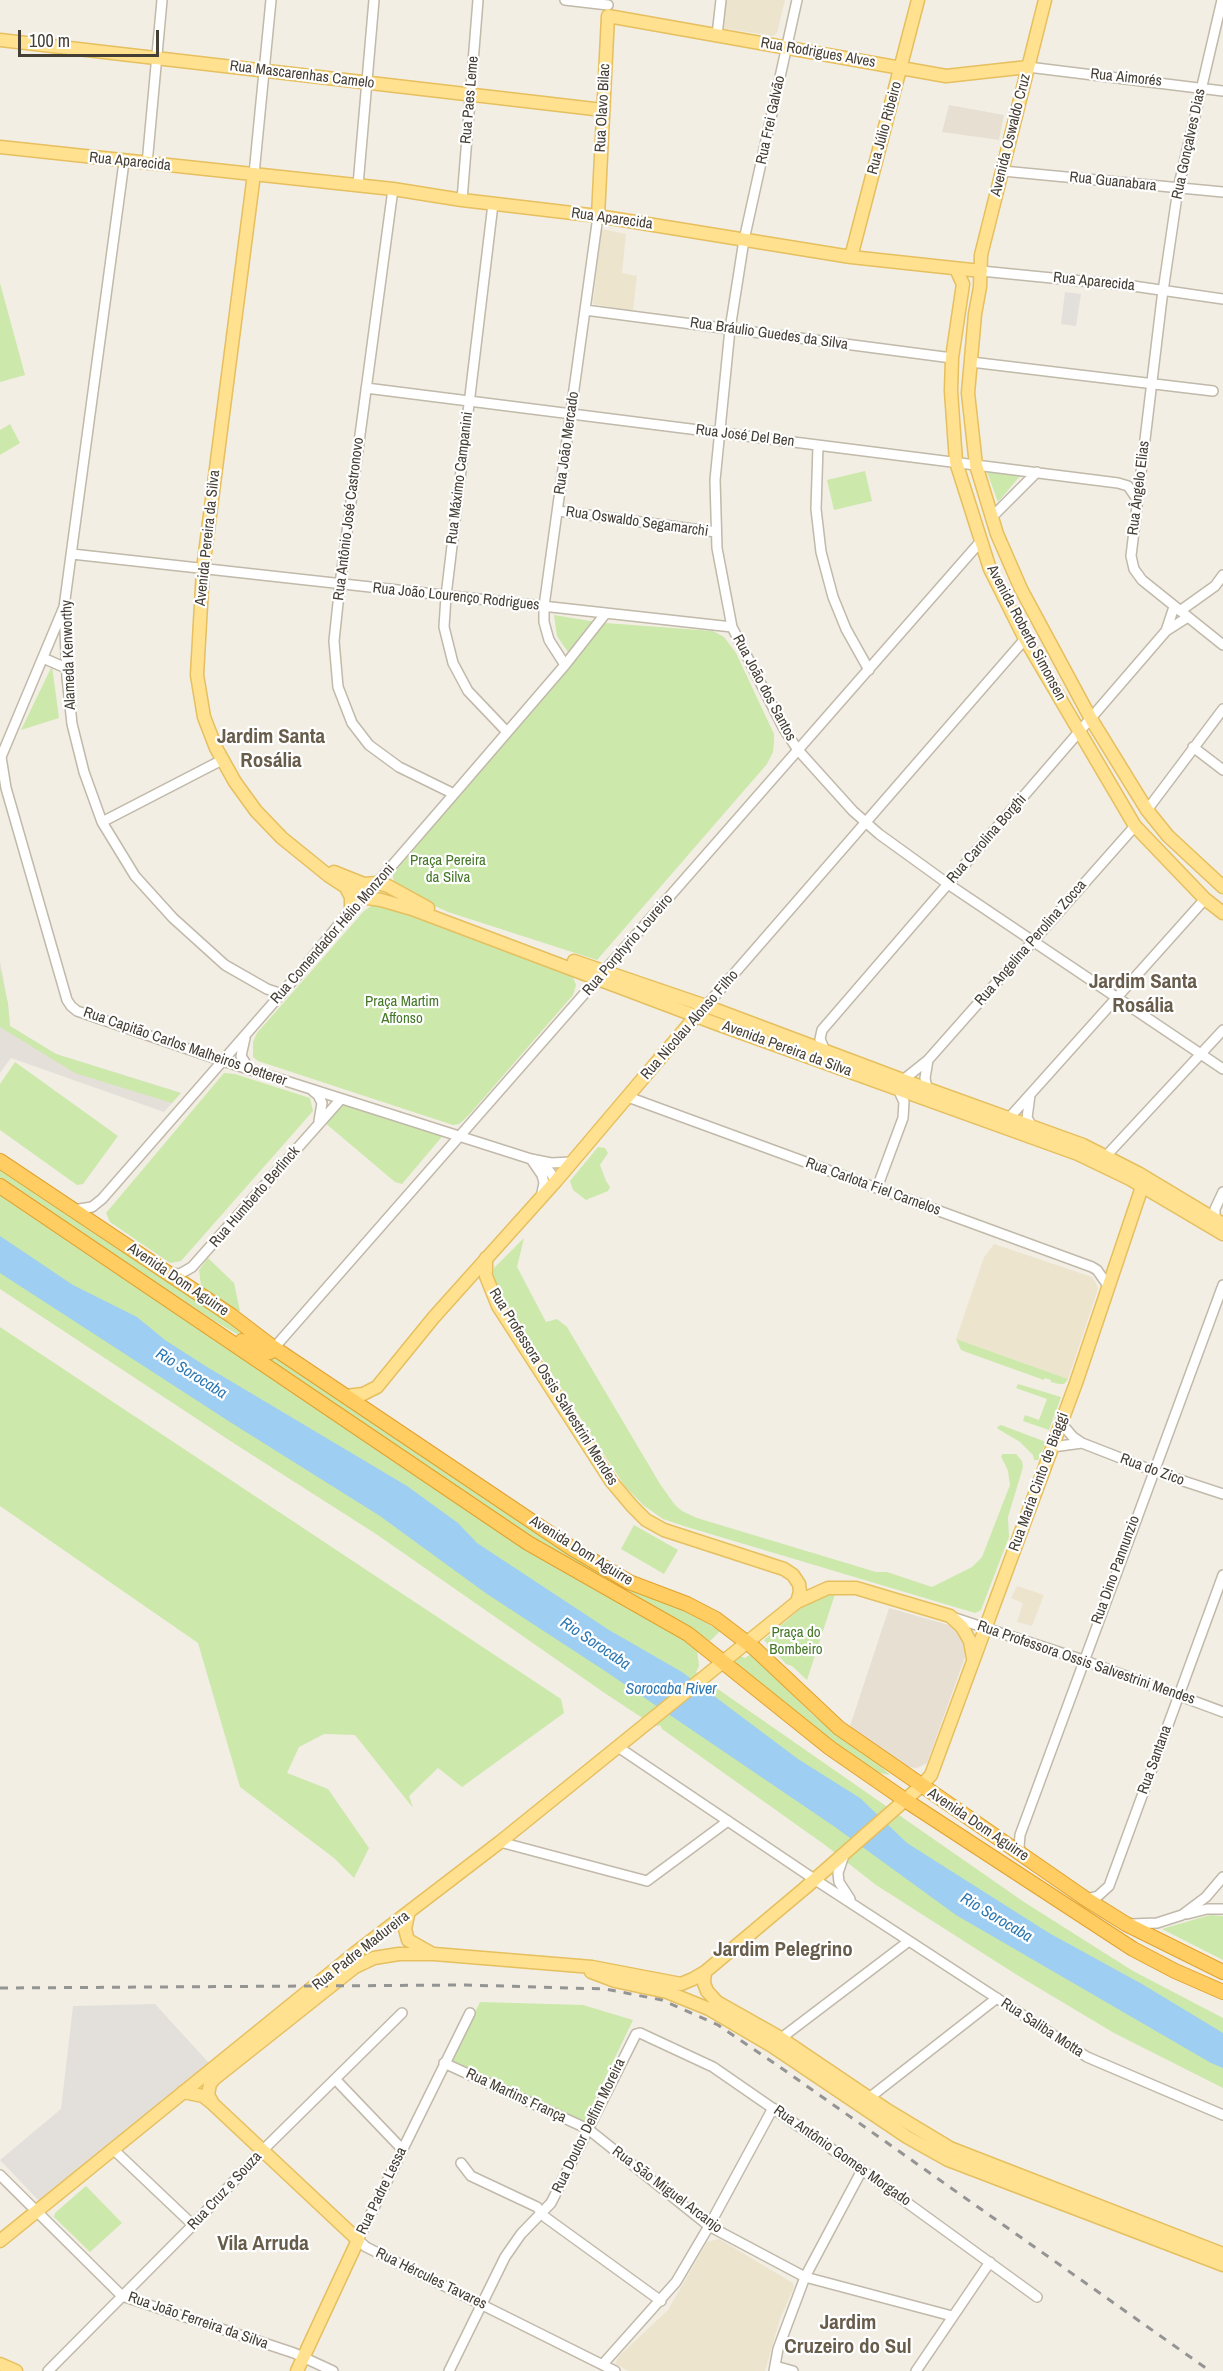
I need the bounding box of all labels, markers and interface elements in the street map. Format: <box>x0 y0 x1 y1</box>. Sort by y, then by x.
scale bar <box>21 18 162 56</box>
text: 100 m <box>29 28 70 53</box>
street label: Rua Rodrigues Alves <box>759 34 877 72</box>
street label: Rua Paes Leme <box>457 55 483 145</box>
street label: Rua Mascarenhas Camelo <box>229 57 375 93</box>
street label: Rua Olavo Bilac <box>592 63 614 153</box>
street label: Rua Aimorés <box>1089 65 1163 91</box>
street label: Avenida Oswaldo Cruz <box>987 72 1035 198</box>
street label: Rua Frei Galvão <box>753 74 789 166</box>
street label: Rua Júlio Ribeiro <box>864 79 906 177</box>
street label: Rua Gonçalves Dias <box>1168 87 1210 201</box>
street label: Rua Aparecida <box>88 149 172 175</box>
street label: Rua Guanabara <box>1069 168 1157 196</box>
street label: Rua Aparecida <box>570 204 654 234</box>
street label: Rua Aparecida <box>1052 269 1136 295</box>
street label: Rua Bráulio Guedes da Silva <box>689 314 849 354</box>
street label: Rua João Mercado <box>551 390 583 496</box>
street label: Rua Máximo Campanini <box>443 411 477 545</box>
street label: Rua José Del Ben <box>695 421 795 451</box>
street label: Rua Antônio José Castronovo <box>330 436 368 602</box>
street label: Rua Ângelo Elias <box>1124 440 1154 536</box>
street label: Avenida Pereira da Silva <box>192 469 224 607</box>
street label: Rua Oswaldo Segamarchi <box>565 503 709 541</box>
street label: Avenida Roberto Simonsen <box>983 562 1069 704</box>
street label: Rua João Lourenço Rodrigues <box>372 579 540 615</box>
street label: Alameda Kenworthy <box>58 600 80 710</box>
street label: Rua João dos Santos <box>728 632 800 744</box>
district label: Jardim Santa Rosália <box>217 724 325 774</box>
street label: Rua Carolina Borghi <box>943 791 1031 887</box>
park label: Praça Pereira da Silva <box>410 852 486 887</box>
street label: Rua Comendador Hélio Monzoni <box>267 860 399 1008</box>
street label: Rua Angelina Perolina Zocca <box>971 876 1091 1010</box>
street label: Rua Porphyrio Loureiro <box>579 891 677 999</box>
street label: Rua Nicolau Alonso Filho <box>637 966 743 1084</box>
district label: Jardim Santa Rosália <box>1089 969 1197 1019</box>
park label: Praça Martim Affonso <box>365 993 439 1028</box>
street label: Rua Capitão Carlos Malheiros Oetterer <box>81 1004 289 1090</box>
street label: Avenida Pereira da Silva <box>720 1017 854 1081</box>
street label: Rua Humberto Berlinck <box>206 1143 304 1251</box>
street label: Rua Carlota Fiel Carnelos <box>803 1154 943 1220</box>
street label: Avenida Dom Aguirre <box>124 1240 232 1320</box>
street label: Rua Professora Ossis Salvestrini Mendes <box>485 1285 621 1489</box>
water label: Rio Sorocaba <box>152 1345 230 1403</box>
street label: Rua Maria Cinto de Biaggi <box>1006 1410 1072 1554</box>
street label: Rua do Zico <box>1117 1450 1187 1490</box>
street label: Avenida Dom Aguirre <box>526 1512 636 1590</box>
street label: Rua Dino Pannunzio <box>1088 1513 1144 1627</box>
water label: Rio Sorocaba <box>556 1614 634 1674</box>
street label: Rua Professora Ossis Salvestrini Mendes <box>975 1617 1197 1709</box>
park label: Praça do Bombeiro <box>769 1624 823 1659</box>
water label: Sorocaba River <box>625 1680 717 1700</box>
street label: Rua Santana <box>1134 1723 1176 1797</box>
street label: Avenida Dom Aguirre <box>924 1785 1032 1865</box>
water label: Rio Sorocaba <box>957 1889 1035 1947</box>
street label: Rua Padre Madureira <box>309 1907 413 1995</box>
district label: Jardim Pelegrino <box>713 1937 853 1963</box>
street label: Rua Saliba Motta <box>997 1995 1087 2061</box>
street label: Rua Doutor Delfim Moreira <box>549 2056 629 2196</box>
street label: Rua Martins França <box>463 2065 569 2127</box>
street label: Rua Antônio Gomes Morgado <box>770 2102 914 2210</box>
street label: Rua São Miguel Arcanjo <box>608 2143 726 2237</box>
street label: Rua Padre Lessa <box>353 2144 411 2238</box>
street label: Rua Cruz e Souza <box>184 2148 266 2234</box>
district label: Vila Arruda <box>217 2231 309 2257</box>
street label: Rua Hércules Tavares <box>373 2244 489 2314</box>
street label: Rua João Ferreira da Silva <box>126 2289 270 2353</box>
district label: Jardim Cruzeiro do Sul <box>784 2310 912 2360</box>

